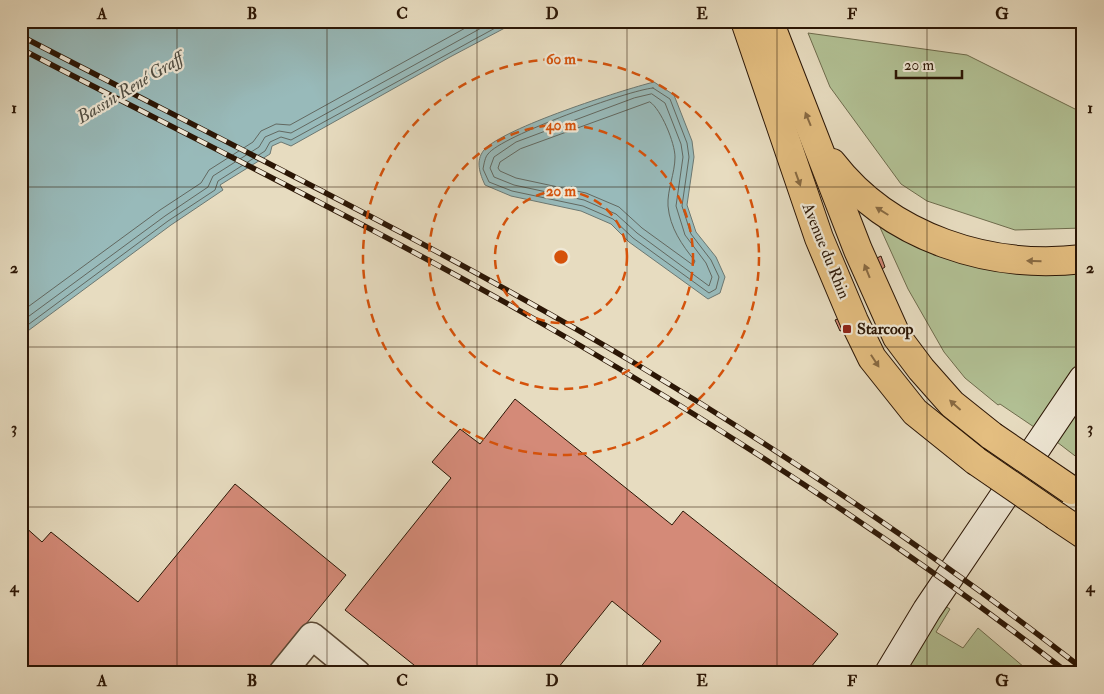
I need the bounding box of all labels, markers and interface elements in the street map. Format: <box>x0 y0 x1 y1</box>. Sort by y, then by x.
text: A <box>96 4 108 24</box>
text: B <box>247 4 257 24</box>
text: C <box>396 4 408 24</box>
text: D <box>545 4 559 24</box>
text: E <box>696 4 708 24</box>
text: F <box>847 4 857 24</box>
text: G <box>995 4 1009 24</box>
water label: Bassin René Graff <box>72 45 191 129</box>
scale bar <box>896 48 963 80</box>
text: 60 m <box>546 50 576 69</box>
text: 20 m <box>904 56 934 75</box>
text: 1 <box>11 98 17 118</box>
text: 1 <box>1087 98 1093 118</box>
one-way arrow <box>804 112 812 126</box>
text: 40 m <box>545 116 577 135</box>
one-way arrow <box>795 172 802 187</box>
text: 20 m <box>546 182 576 201</box>
street label: Avenue du Rhin <box>797 199 854 302</box>
one-way arrow <box>875 206 889 215</box>
centre of rings <box>552 248 570 266</box>
one-way arrow <box>1026 256 1042 264</box>
text: 2 <box>10 258 18 278</box>
text: 2 <box>1086 258 1094 278</box>
one-way arrow <box>863 263 870 278</box>
place label: Starcoop <box>857 319 913 340</box>
marker: Starcoop <box>841 323 853 335</box>
one-way arrow <box>870 354 880 368</box>
one-way arrow <box>948 400 961 411</box>
text: 3 <box>11 418 17 438</box>
text: 3 <box>1087 418 1093 438</box>
text: 4 <box>9 577 20 597</box>
text: 4 <box>1085 577 1096 597</box>
text: A <box>96 671 108 691</box>
text: B <box>247 671 257 691</box>
text: C <box>396 671 408 691</box>
text: D <box>545 671 559 691</box>
text: E <box>696 671 708 691</box>
text: F <box>847 671 857 691</box>
text: G <box>995 671 1009 691</box>

